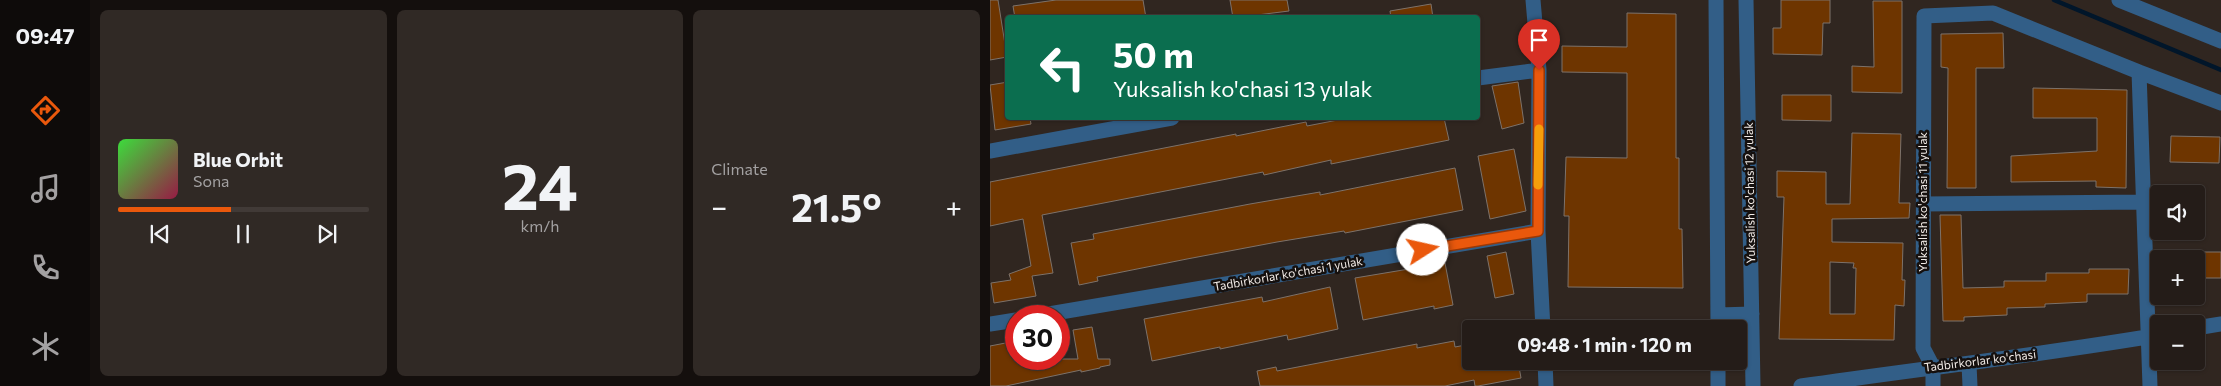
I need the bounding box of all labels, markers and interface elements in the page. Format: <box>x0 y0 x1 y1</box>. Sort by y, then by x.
pin <box>1518 19 1560 70</box>
text: 09:47 <box>15 22 75 49</box>
icon: arrive <box>1525 26 1553 54</box>
text: 50 m <box>1113 32 1194 75</box>
icon: left <box>1030 35 1095 100</box>
text: Yuksalish ko'chasi 13 yulak <box>1113 75 1373 102</box>
icon: directions <box>28 93 63 128</box>
street label: Yuksalish ko'chasi 12 yulak <box>1741 122 1757 264</box>
street label: Yuksalish ko'chasi 11 yulak <box>1915 132 1929 272</box>
text: 24 <box>502 144 578 223</box>
text: Blue Orbit <box>193 148 283 171</box>
text: Climate <box>711 159 768 178</box>
icon: music <box>28 171 63 206</box>
text: Sona <box>193 171 229 190</box>
text: 21.5° <box>791 183 882 230</box>
map controls <box>2150 185 2205 370</box>
button: sound <box>2150 185 2205 240</box>
text: − <box>711 189 727 223</box>
text: + <box>946 189 962 223</box>
text: km/h <box>521 216 559 235</box>
icon: previous <box>146 220 174 248</box>
icon: pause <box>229 220 257 248</box>
icon: next <box>313 220 341 248</box>
position arrow <box>1396 223 1448 275</box>
icon: phone <box>28 250 63 285</box>
button: + <box>2150 250 2205 305</box>
street label: Tadbirkorlar ko'chasi 1 yulak <box>1212 253 1364 293</box>
speed limit sign: 30 <box>1005 305 1070 370</box>
button: − <box>2150 315 2205 370</box>
icon: climate <box>28 329 63 364</box>
text: 09:48 · 1 min · 120 m <box>1517 333 1692 356</box>
street label: Tadbirkorlar ko'chasi <box>1923 346 2037 374</box>

